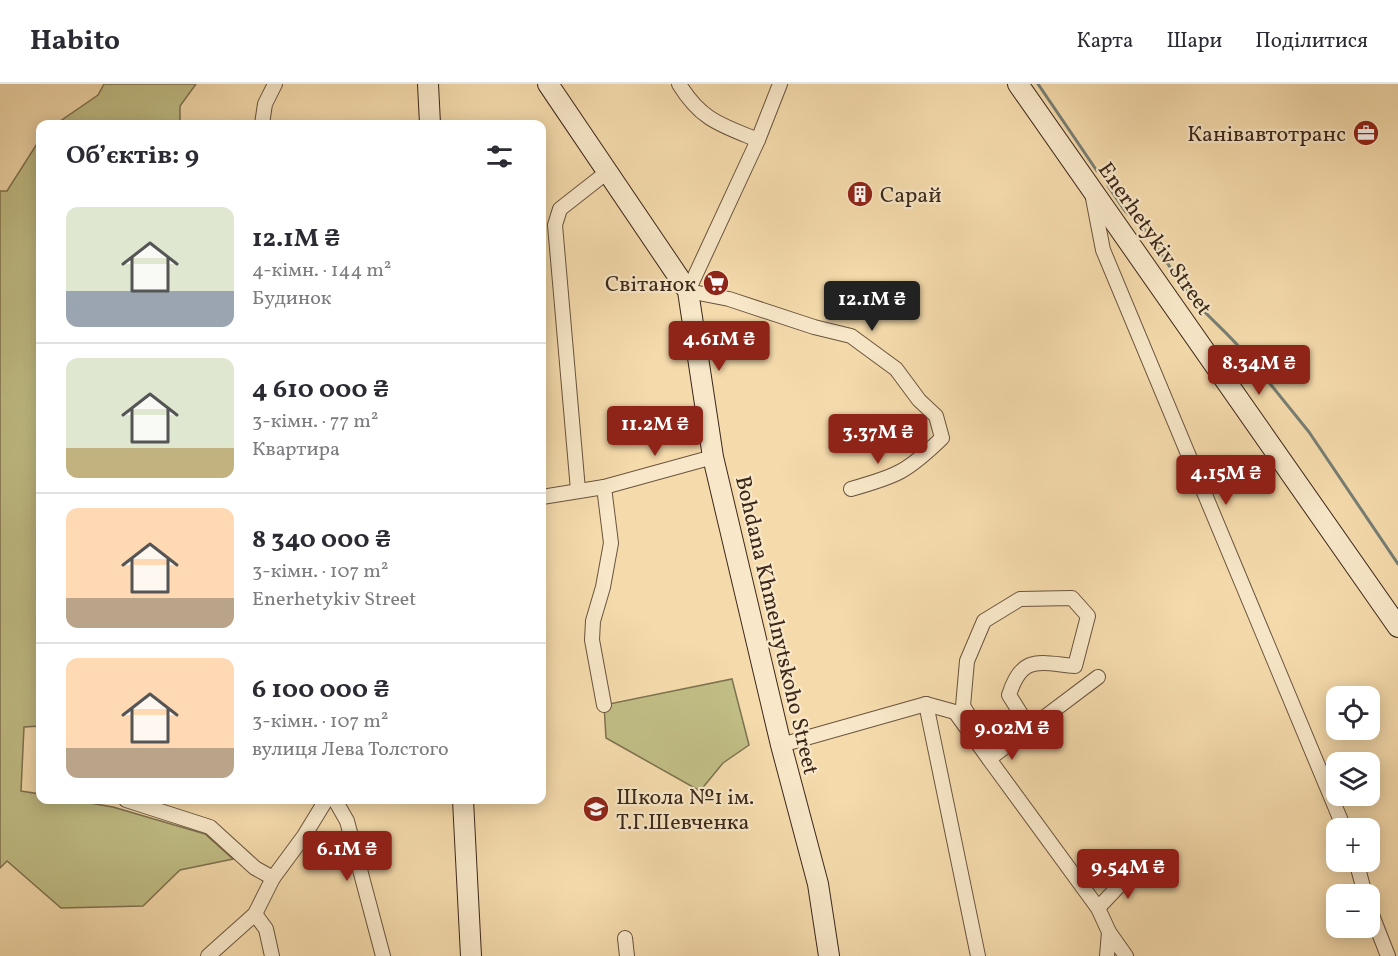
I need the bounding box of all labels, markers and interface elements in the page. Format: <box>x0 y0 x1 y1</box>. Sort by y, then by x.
text: Habito <box>30 22 120 61</box>
text: Карта <box>1076 27 1133 56</box>
text: Шари <box>1166 27 1222 56</box>
text: Поділитися <box>1255 27 1368 56</box>
office icon: Канівавтотранс <box>1351 118 1381 148</box>
place label: Канівавтотранс <box>1187 120 1346 151</box>
text: Об’єктів: 9 <box>66 138 199 174</box>
icon: filters <box>483 140 516 173</box>
street label: Enerhetykiv Street <box>1089 156 1219 323</box>
building icon: Сарай <box>845 179 875 209</box>
place label: Сарай <box>880 181 942 212</box>
text: 12.1M ₴ <box>252 221 340 257</box>
icon: home <box>114 231 186 303</box>
text: 4-кімн. · 144 m² <box>252 257 391 285</box>
supermarket icon: Світанок <box>701 268 731 298</box>
place label: Світанок <box>605 270 696 301</box>
pin: 12.1M ₴ <box>817 281 927 332</box>
text: Будинок <box>252 285 332 313</box>
text: 12.1M ₴ <box>838 286 906 314</box>
pin: 4.61M ₴ <box>664 321 774 372</box>
text: 4.61M ₴ <box>683 326 755 354</box>
pin: 8.34M ₴ <box>1204 345 1314 396</box>
text: 8.34M ₴ <box>1222 350 1296 378</box>
text: 4 610 000 ₴ <box>252 372 389 408</box>
icon: home <box>114 382 186 454</box>
pin: 11.2M ₴ <box>600 406 710 457</box>
text: 3-кімн. · 77 m² <box>252 408 378 436</box>
text: 11.2M ₴ <box>621 411 689 439</box>
pin: 3.37M ₴ <box>823 414 933 465</box>
text: 3.37M ₴ <box>842 419 914 447</box>
text: Квартира <box>252 436 340 464</box>
pin: 4.15M ₴ <box>1171 455 1281 506</box>
text: 4.15M ₴ <box>1190 460 1262 488</box>
street label: Bohdana Khmelnytskoho Street <box>726 473 825 778</box>
text: 8 340 000 ₴ <box>252 522 391 558</box>
icon: home <box>114 532 186 604</box>
text: 3-кімн. · 107 m² <box>252 558 388 586</box>
text: Enerhetykiv Street <box>252 586 416 614</box>
text: 6 100 000 ₴ <box>252 672 389 708</box>
icon: home <box>114 682 186 754</box>
map controls <box>1326 686 1380 938</box>
button: locate <box>1326 686 1380 740</box>
text: 3-кімн. · 107 m² <box>252 708 388 736</box>
pin: 9.02M ₴ <box>957 710 1067 761</box>
text: 9.02M ₴ <box>974 715 1050 743</box>
text: вулиця Лева Толстого <box>252 736 449 764</box>
button: layers <box>1326 752 1380 806</box>
place label: Школа №1 ім. Т.Г.Шевченка <box>616 783 754 839</box>
school or university icon: Школа №1 ім. Т.Г.Шевченка <box>581 794 611 824</box>
button: + <box>1326 818 1380 872</box>
pin: 6.1M ₴ <box>298 831 396 882</box>
text: 6.1M ₴ <box>317 836 377 864</box>
pin: 9.54M ₴ <box>1073 849 1183 900</box>
text: 9.54M ₴ <box>1091 854 1165 882</box>
button: − <box>1326 884 1380 938</box>

